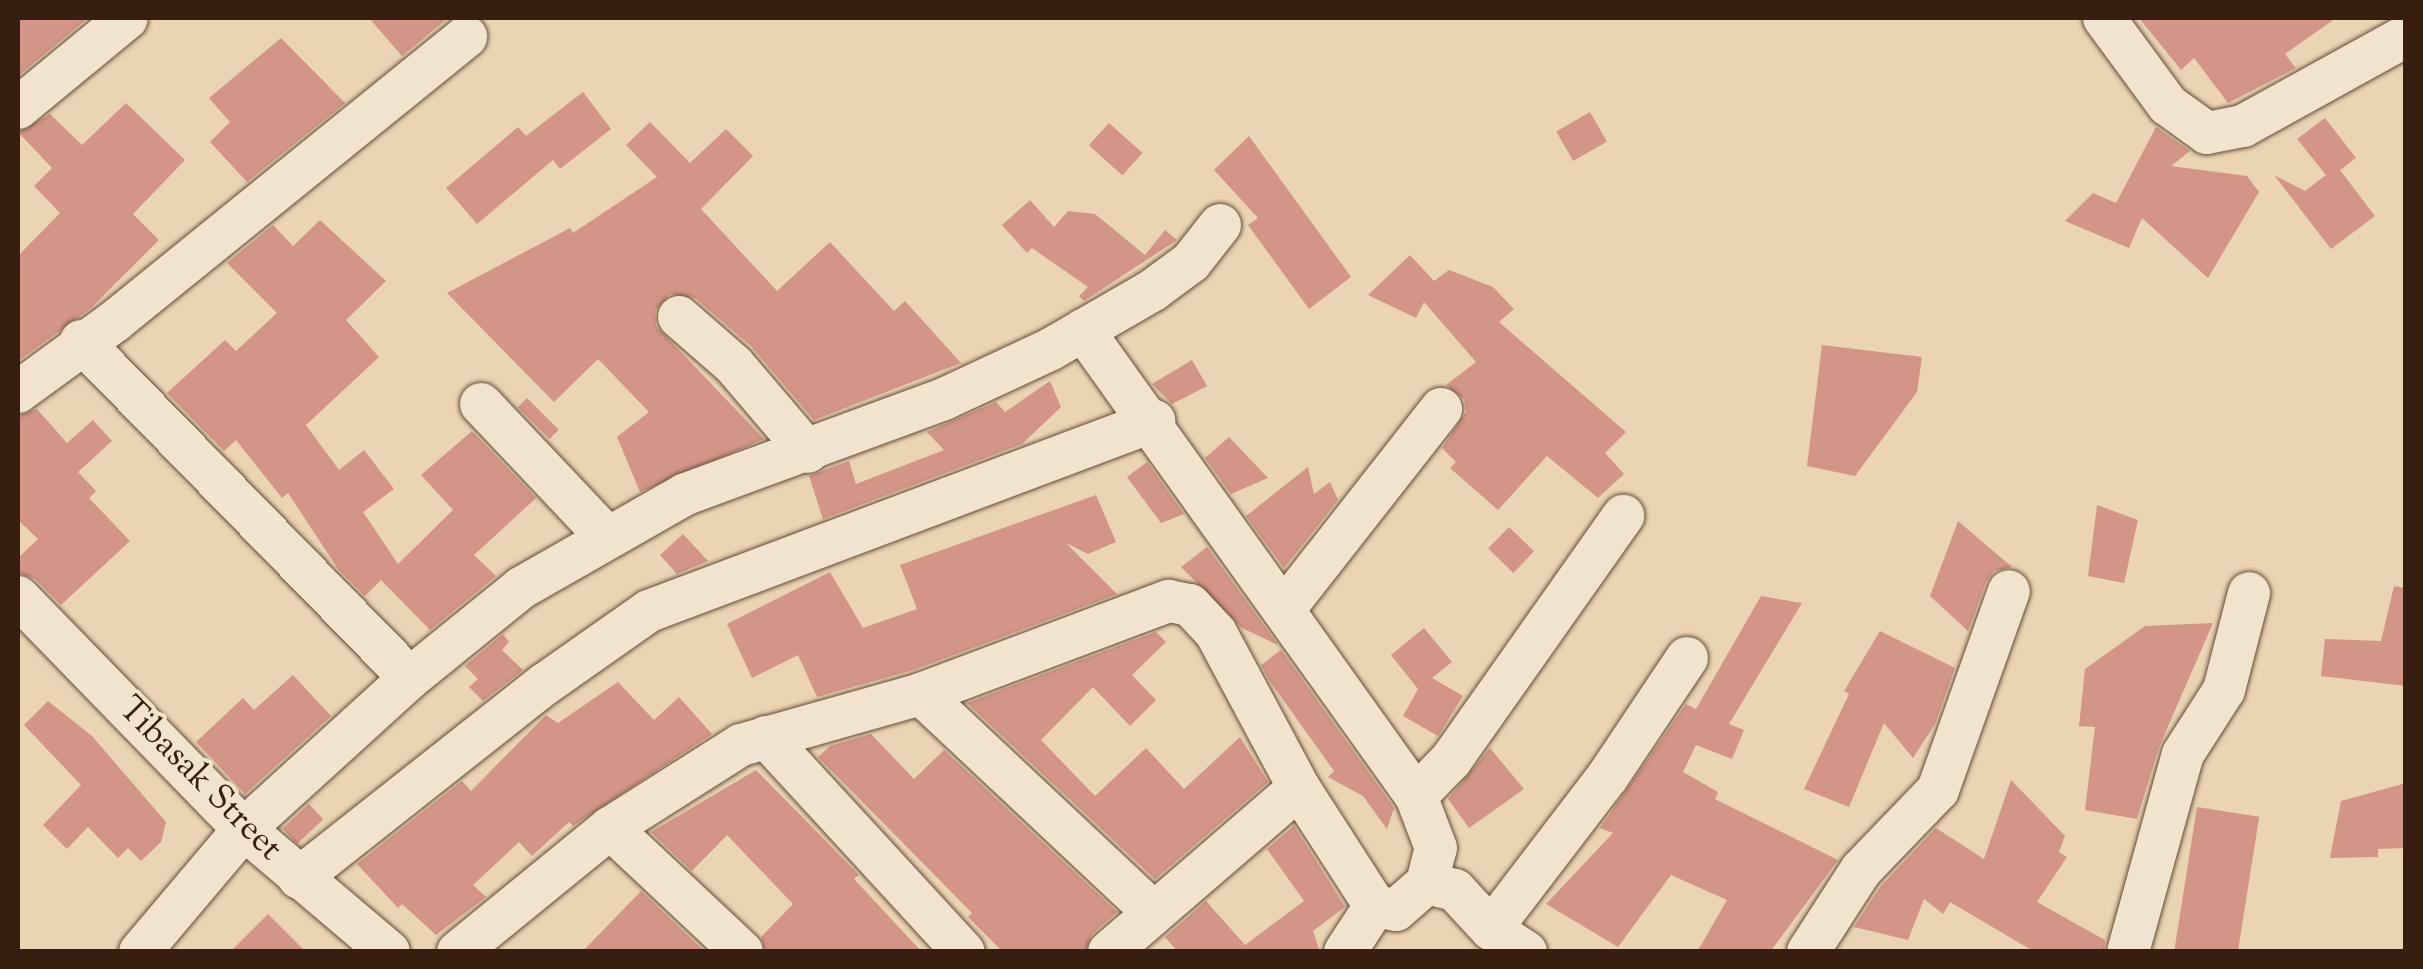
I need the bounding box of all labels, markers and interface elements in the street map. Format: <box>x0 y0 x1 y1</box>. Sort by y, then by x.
street label: Tibasak Street <box>108 689 290 871</box>

